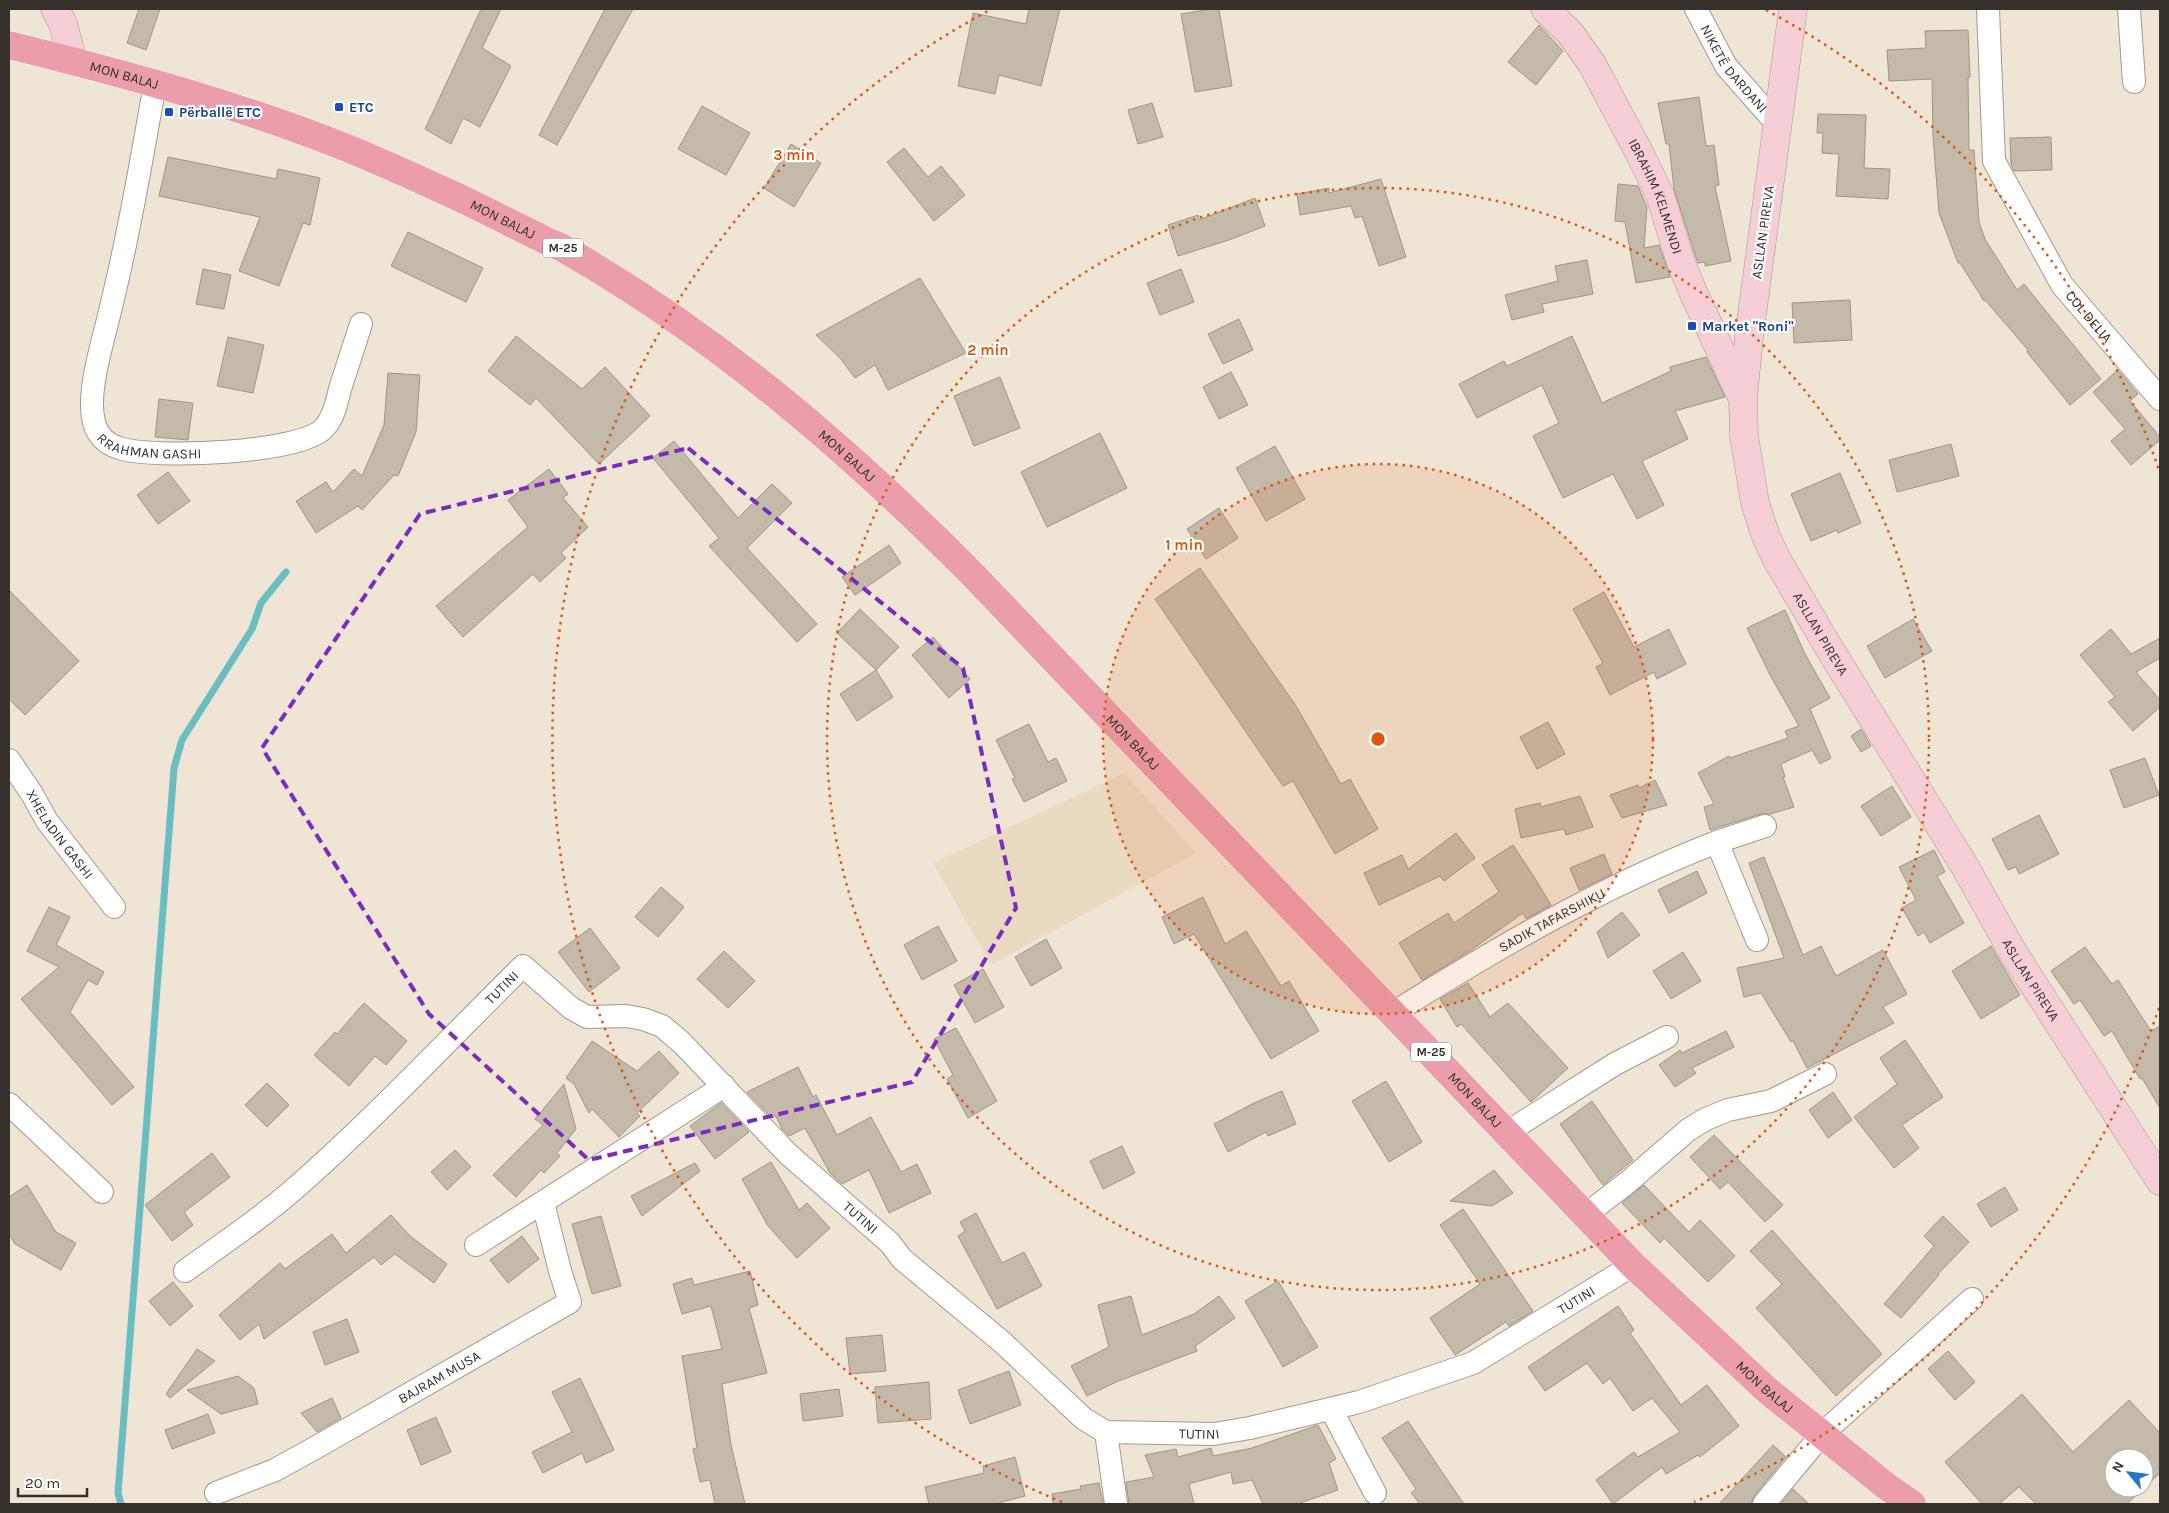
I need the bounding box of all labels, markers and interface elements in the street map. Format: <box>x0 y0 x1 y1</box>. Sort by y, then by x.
street label: NIKETË DARDANI <box>1697 22 1771 116</box>
street label: MON BALAJ <box>88 58 161 93</box>
place label: ETC <box>349 99 374 116</box>
marker: ETC <box>333 101 345 113</box>
place label: Përballë ETC <box>179 104 261 121</box>
marker: Përballë ETC <box>163 106 175 118</box>
street label: IBRAHIM KELMENDI <box>1625 136 1686 256</box>
text: 3 min <box>773 146 815 164</box>
street label: ASLLAN PIREVA <box>1748 184 1778 280</box>
street label: MON BALAJ <box>467 196 538 243</box>
road number: M-25 <box>543 238 583 258</box>
street label: COL DELIA <box>2062 287 2116 346</box>
place label: Market "Roni" <box>1702 318 1794 335</box>
marker: Market "Roni" <box>1686 320 1698 332</box>
text: 2 min <box>967 341 1009 359</box>
street label: MON BALAJ <box>815 426 879 485</box>
street label: RRAHMAN GASHI <box>94 429 202 462</box>
text: 1 min <box>1165 536 1203 554</box>
street label: ASLLAN PIREVA <box>1789 589 1852 678</box>
street label: MON BALAJ <box>1102 711 1164 774</box>
centre of rings <box>1369 730 1387 748</box>
street label: XHELADIN GASHI <box>23 786 97 882</box>
street label: SADIK TAFARSHIKU <box>1495 885 1608 956</box>
street label: ASLLAN PIREVA <box>1999 936 2063 1024</box>
street label: TUTINI <box>481 967 522 1008</box>
road number: M-25 <box>1411 1042 1451 1062</box>
street label: MON BALAJ <box>1444 1068 1506 1131</box>
street label: TUTINI <box>840 1198 882 1237</box>
street label: TUTINI <box>1554 1282 1598 1318</box>
street label: BAJRAM MUSA <box>395 1347 483 1407</box>
street label: MON BALAJ <box>1733 1357 1797 1417</box>
street label: TUTINI <box>1179 1425 1221 1443</box>
north arrow <box>2104 1448 2154 1498</box>
text: N <box>2108 1458 2128 1475</box>
scale bar <box>18 1466 86 1498</box>
text: 20 m <box>25 1474 60 1492</box>

